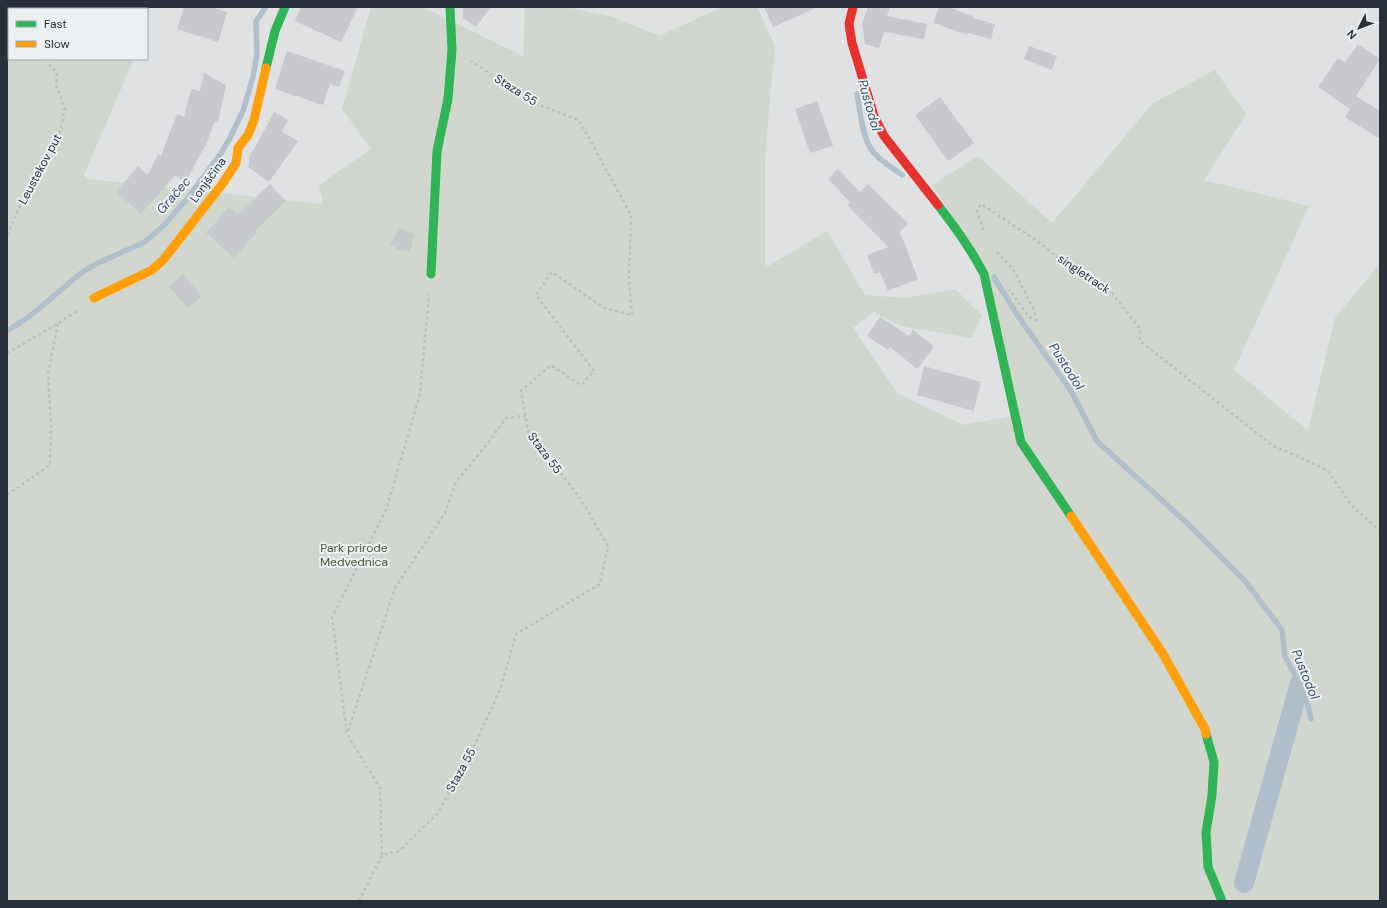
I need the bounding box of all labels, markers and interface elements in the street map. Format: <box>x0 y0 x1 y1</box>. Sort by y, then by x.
legend <box>8 8 148 60</box>
north arrow <box>1339 8 1379 48</box>
text: Fast <box>44 16 67 32</box>
text: N <box>1344 27 1359 42</box>
text: Slow <box>44 36 70 52</box>
street label: Staza 55 <box>491 70 541 110</box>
water label: Pustodol <box>854 77 885 134</box>
street label: Leustekov put <box>15 131 65 207</box>
street label: Lonjščina <box>186 154 230 206</box>
water label: Gračec <box>152 173 195 218</box>
street label: singletrack <box>1054 250 1114 298</box>
water label: Pustodol <box>1045 340 1089 394</box>
street label: Staza 55 <box>524 429 566 477</box>
park label: Park prirode Medvednica <box>320 540 388 570</box>
water label: Pustodol <box>1288 647 1324 703</box>
street label: Staza 55 <box>442 745 480 795</box>

